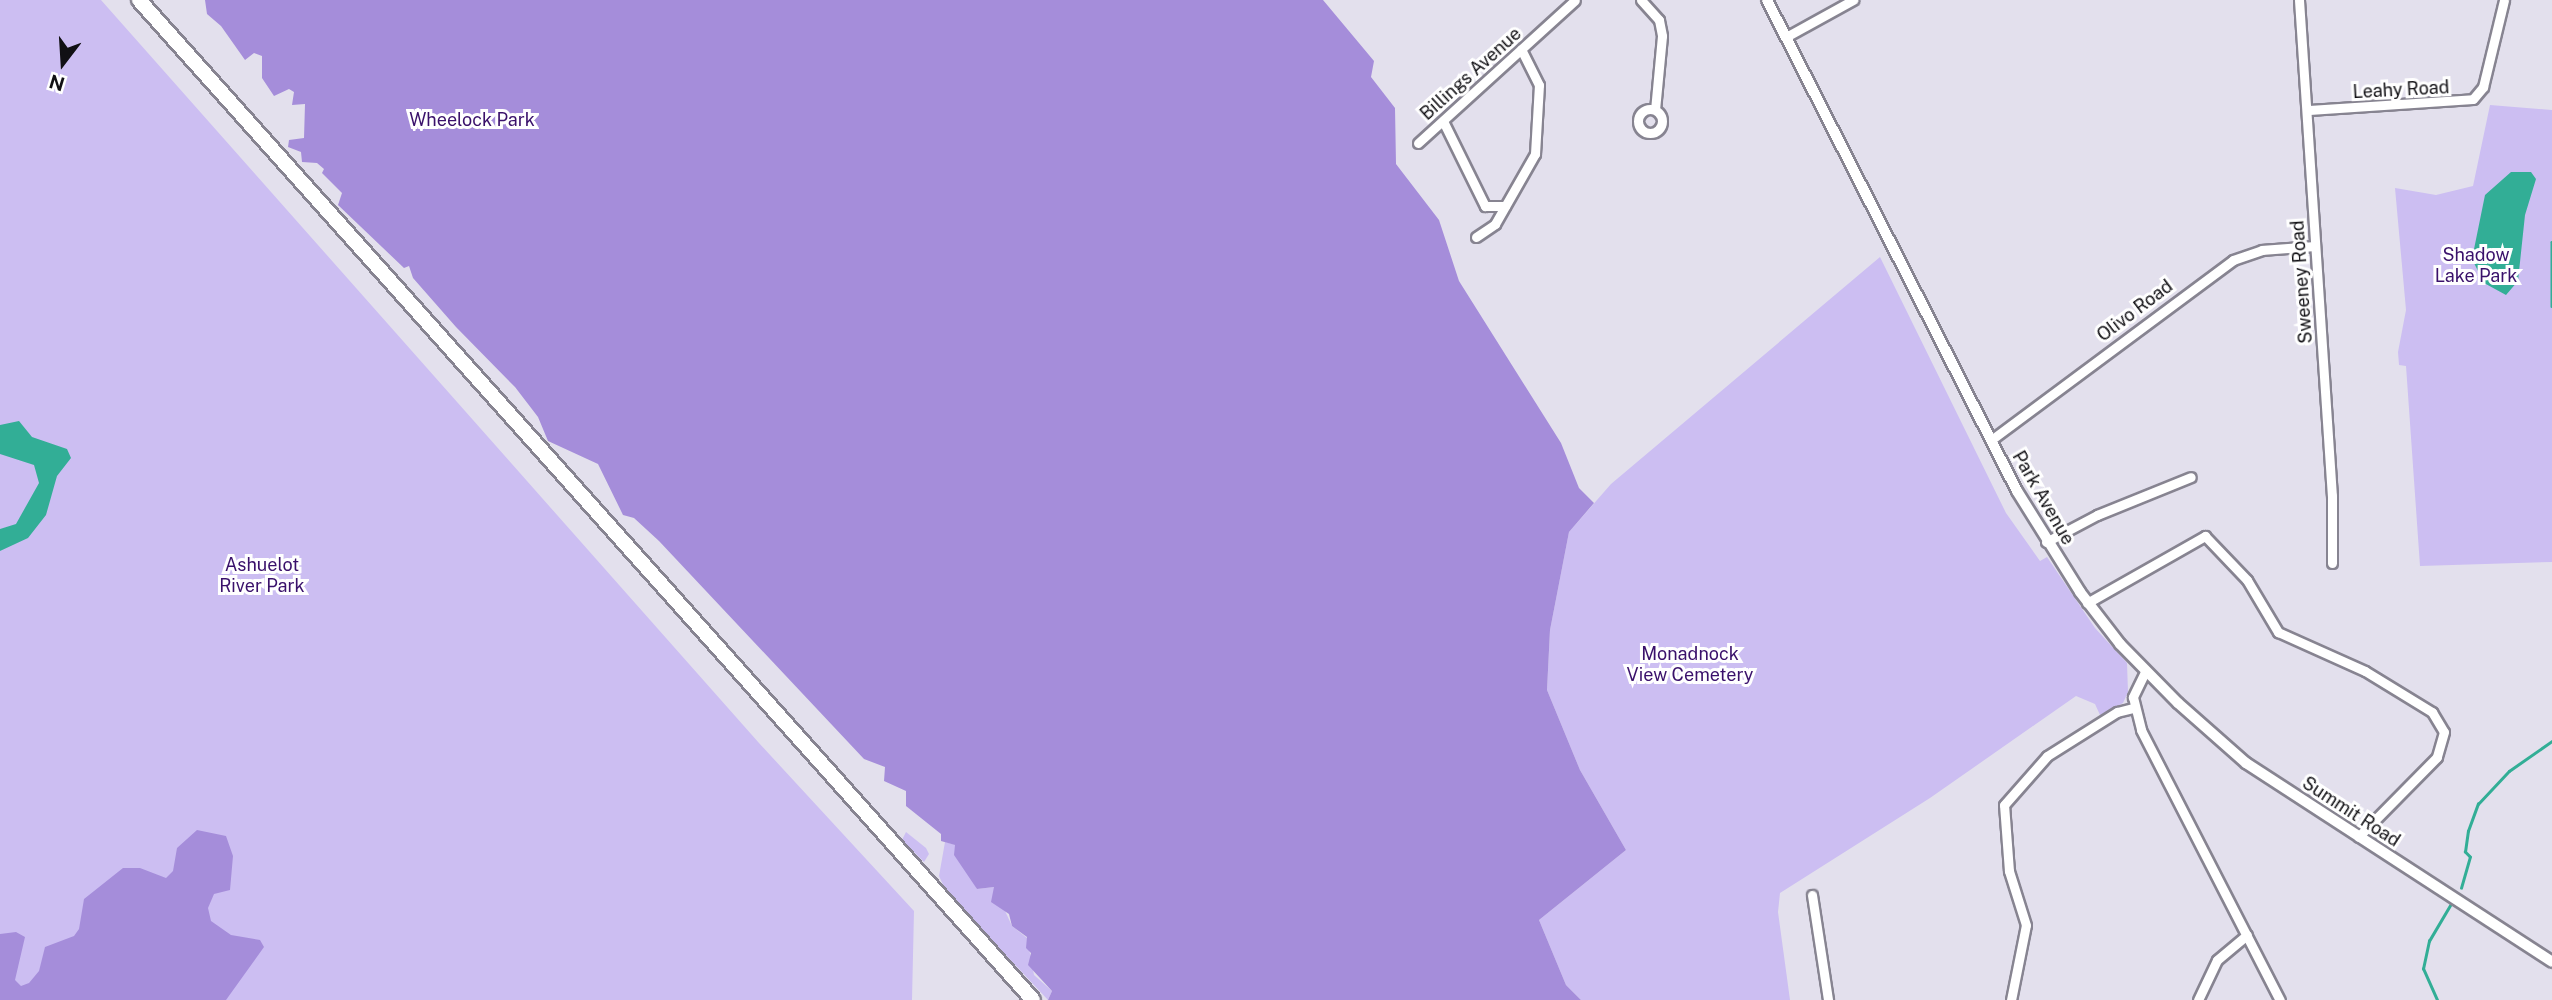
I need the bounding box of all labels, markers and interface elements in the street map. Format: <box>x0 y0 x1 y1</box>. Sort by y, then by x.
street label: Billings Avenue <box>1416 23 1526 125</box>
north arrow <box>28 28 98 98</box>
text: N <box>47 70 67 96</box>
street label: Leahy Road <box>2352 77 2450 103</box>
park label: Wheelock Park <box>409 109 535 131</box>
street label: Sweeney Road <box>2287 220 2317 344</box>
park label: Shadow Lake Park <box>2435 245 2517 288</box>
street label: Olivo Road <box>2093 276 2177 346</box>
street label: Park Avenue <box>2008 447 2078 549</box>
park label: Ashuelot River Park <box>219 555 305 598</box>
park label: Monadnock View Cemetery <box>1627 644 1753 686</box>
street label: Summit Road <box>2298 772 2404 852</box>

